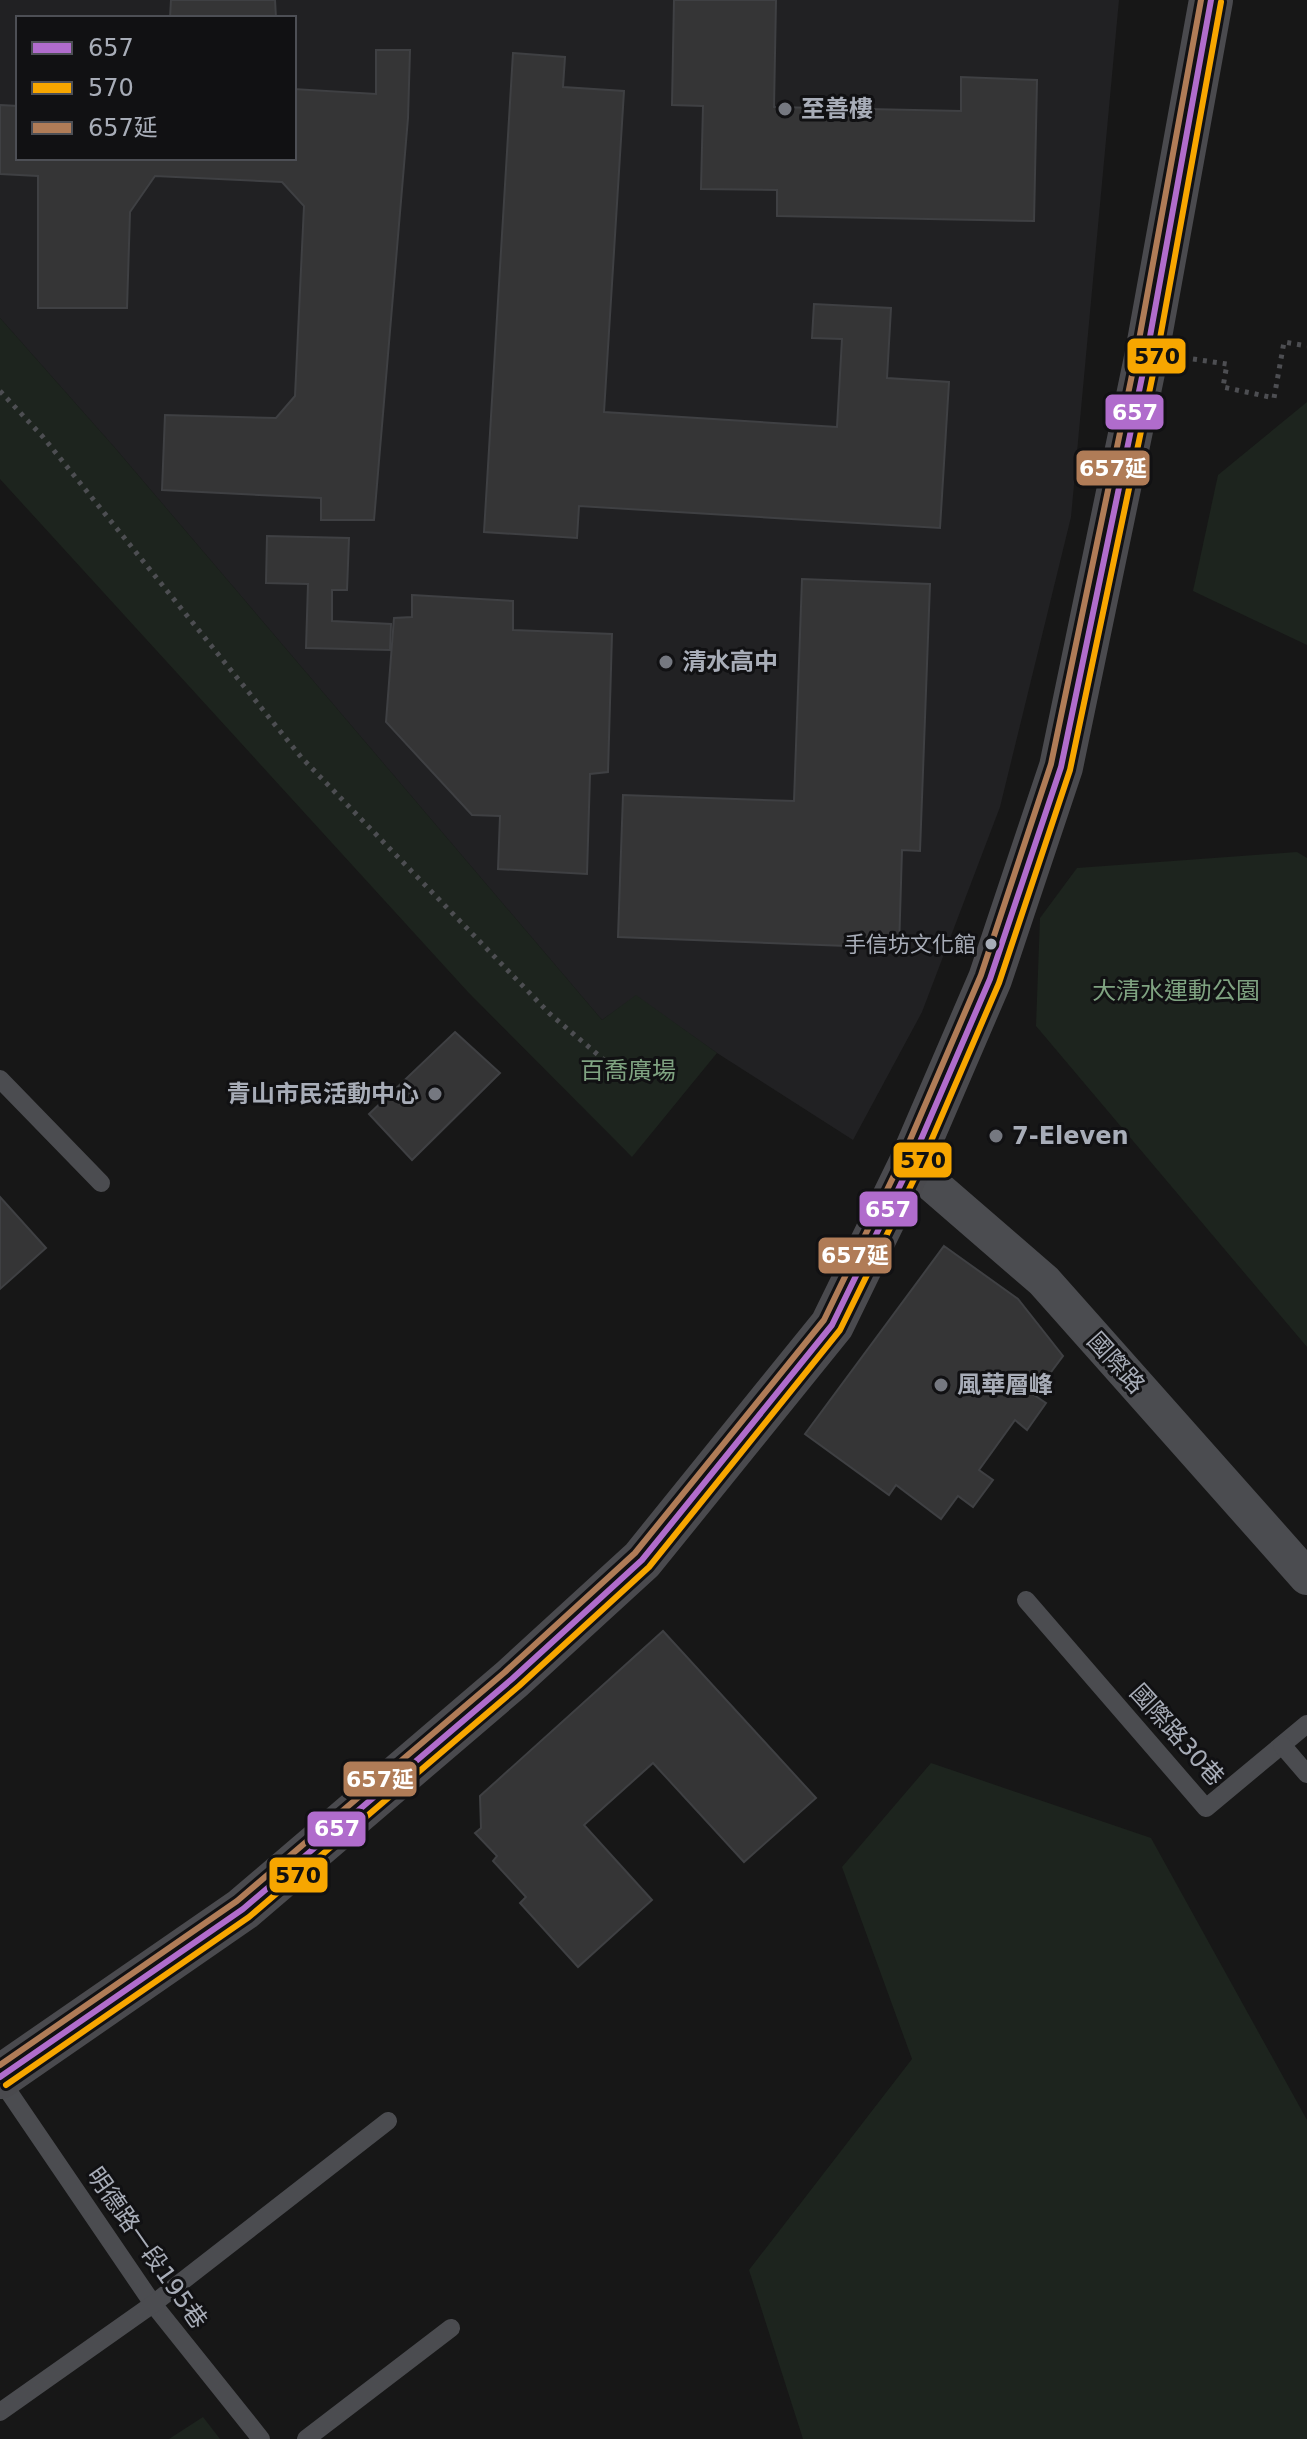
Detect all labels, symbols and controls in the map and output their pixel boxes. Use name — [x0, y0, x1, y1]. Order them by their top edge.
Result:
legend — [16, 16, 296, 160]
text: 657 — [88, 34, 134, 62]
text: 570 — [88, 74, 134, 102]
place label: 至善樓 — [801, 95, 873, 123]
marker: 至善樓 — [776, 100, 794, 118]
text: 657延 — [88, 114, 158, 142]
line badge: 570 — [1126, 337, 1187, 375]
text: 570 — [1134, 344, 1180, 369]
line badge: 657 — [1104, 393, 1165, 431]
text: 657 — [1112, 400, 1158, 425]
line badge: 657延 — [1075, 449, 1151, 487]
text: 657延 — [1079, 456, 1147, 481]
place label: 清水高中 — [682, 648, 778, 676]
marker: 清水高中 — [657, 653, 675, 671]
place label: 手信坊文化館 — [844, 932, 976, 957]
marker: 手信坊文化館 — [983, 936, 999, 952]
park label: 大清水運動公園 — [1092, 977, 1260, 1005]
park label: 百喬廣場 — [580, 1057, 676, 1085]
place label: 青山市民活動中心 — [227, 1080, 419, 1108]
marker: 青山市民活動中心 — [426, 1085, 444, 1103]
place label: 7-Eleven — [1012, 1122, 1129, 1150]
marker: 7-Eleven — [987, 1127, 1005, 1145]
line badge: 570 — [892, 1141, 953, 1179]
text: 570 — [900, 1148, 946, 1173]
line badge: 657 — [858, 1190, 919, 1228]
text: 657 — [865, 1197, 911, 1222]
line badge: 657延 — [817, 1236, 893, 1275]
text: 657延 — [821, 1243, 889, 1268]
street label: 國際路 — [1082, 1327, 1150, 1399]
place label: 風華層峰 — [957, 1371, 1053, 1399]
marker: 風華層峰 — [932, 1376, 950, 1394]
street label: 國際路30巷 — [1124, 1679, 1230, 1791]
line badge: 657延 — [342, 1760, 418, 1798]
text: 657延 — [346, 1767, 414, 1792]
line badge: 657 — [306, 1810, 367, 1848]
text: 657 — [314, 1816, 360, 1841]
line badge: 570 — [268, 1856, 329, 1894]
text: 570 — [275, 1863, 321, 1888]
street label: 明德路一段195巷 — [81, 2162, 213, 2334]

